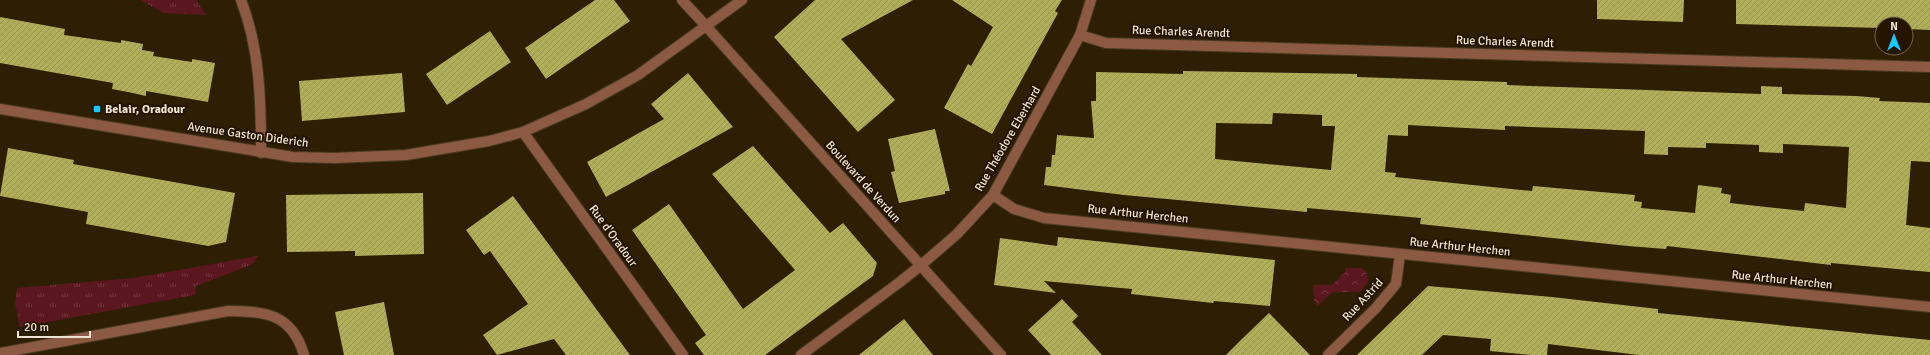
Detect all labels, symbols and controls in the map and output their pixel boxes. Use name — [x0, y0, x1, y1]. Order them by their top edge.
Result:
north arrow — [1874, 16, 1914, 56]
text: N — [1890, 20, 1898, 33]
street label: Rue Charles Arendt — [1132, 23, 1230, 41]
street label: Rue Charles Arendt — [1456, 33, 1554, 51]
street label: Rue Théodore Eberhard — [972, 84, 1044, 194]
place label: Belair, Oradour — [105, 102, 185, 117]
marker: Belair, Oradour — [92, 104, 102, 114]
street label: Avenue Gaston Diderich — [186, 119, 310, 151]
street label: Boulevard de Verdun — [822, 138, 904, 226]
street label: Rue Arthur Herchen — [1087, 201, 1189, 227]
street label: Rue d'Oradour — [586, 202, 641, 270]
street label: Rue Arthur Herchen — [1409, 234, 1511, 260]
street label: Rue Arthur Herchen — [1731, 267, 1833, 293]
street label: Rue Astrid — [1339, 275, 1387, 325]
scale bar — [18, 313, 90, 339]
text: 20 m — [24, 320, 49, 335]

